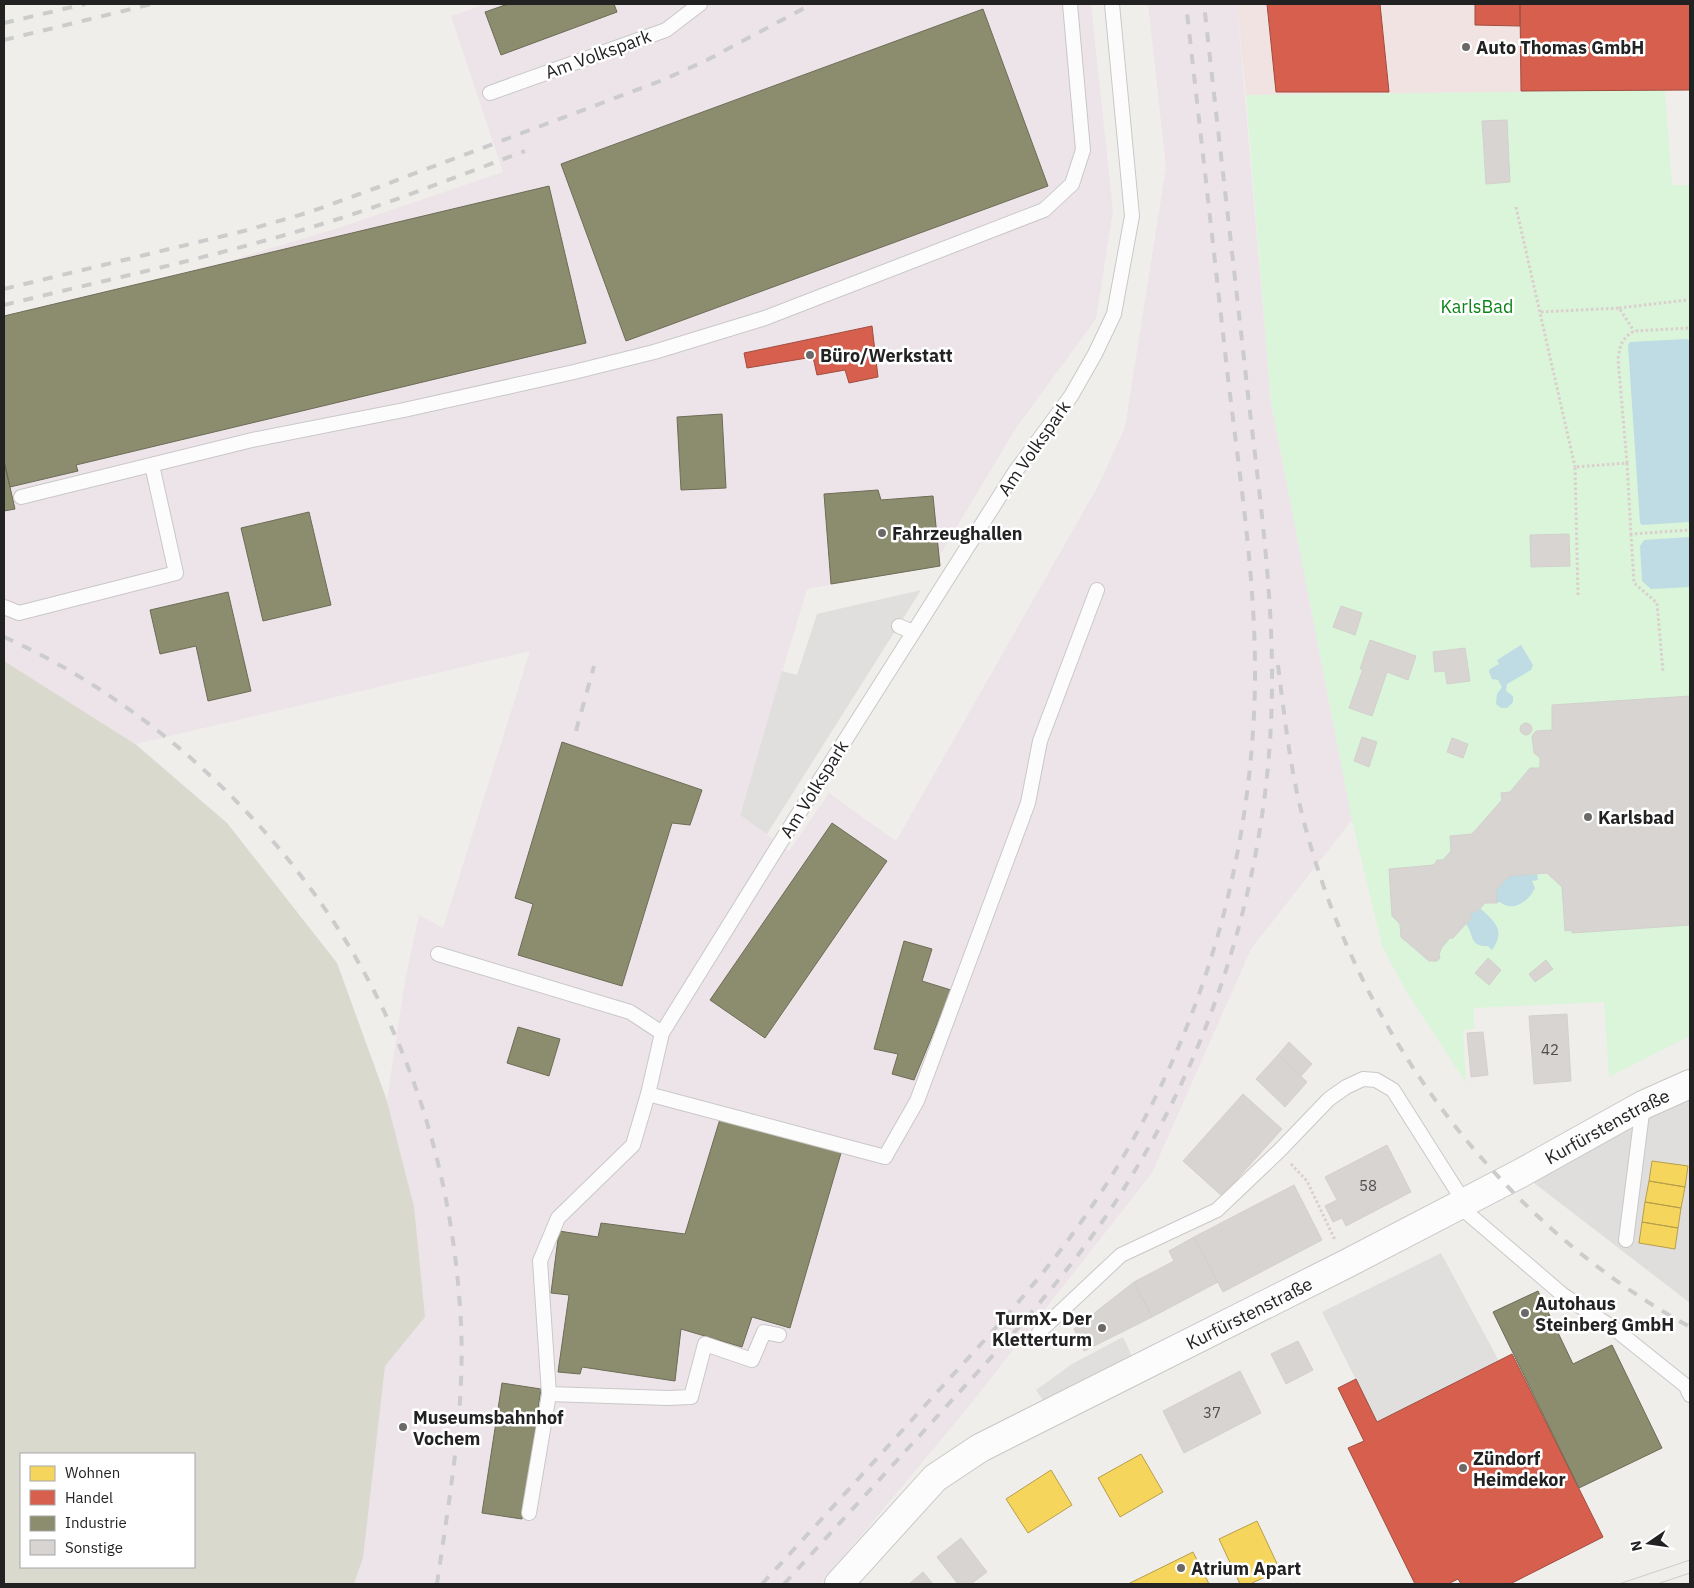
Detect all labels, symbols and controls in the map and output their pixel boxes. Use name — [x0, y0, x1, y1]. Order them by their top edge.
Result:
street label: Am Volkspark — [542, 24, 655, 84]
place label: Auto Thomas GmbH — [1476, 36, 1644, 59]
marker: Auto Thomas GmbH — [1460, 41, 1472, 53]
park label: KarlsBad — [1441, 295, 1513, 318]
place label: Büro/Werkstatt — [820, 344, 953, 367]
marker: Büro/Werkstatt — [804, 349, 816, 361]
street label: Am Volkspark — [993, 395, 1076, 500]
place label: Fahrzeughallen — [892, 522, 1023, 545]
marker: Fahrzeughallen — [876, 527, 888, 539]
street label: Am Volkspark — [775, 735, 853, 842]
place label: Karlsbad — [1598, 806, 1675, 829]
marker: Karlsbad — [1582, 811, 1594, 823]
house number: 42 — [1541, 1040, 1559, 1059]
street label: Kurfürstenstraße — [1541, 1083, 1673, 1169]
house number: 58 — [1359, 1176, 1377, 1195]
street label: Kurfürstenstraße — [1182, 1271, 1316, 1354]
place label: Autohaus Steinberg GmbH — [1535, 1292, 1674, 1336]
place label: TurmX- Der Kletterturm — [992, 1307, 1092, 1351]
marker: Autohaus Steinberg GmbH — [1519, 1307, 1531, 1319]
marker: TurmX- Der Kletterturm — [1096, 1322, 1108, 1334]
house number: 37 — [1203, 1403, 1221, 1422]
place label: Museumsbahnhof Vochem — [413, 1406, 564, 1450]
marker: Museumsbahnhof Vochem — [397, 1421, 409, 1433]
place label: Zündorf Heimdekor — [1473, 1447, 1566, 1491]
legend — [20, 1453, 195, 1568]
marker: Zündorf Heimdekor — [1457, 1462, 1469, 1474]
text: Wohnen — [65, 1463, 120, 1482]
text: Handel — [65, 1488, 113, 1507]
text: Industrie — [65, 1513, 127, 1532]
north arrow — [1624, 1518, 1674, 1568]
text: Sonstige — [65, 1538, 123, 1557]
text: N — [1626, 1539, 1646, 1553]
place label: Atrium Apart — [1191, 1557, 1301, 1580]
marker: Atrium Apart — [1175, 1562, 1187, 1574]

